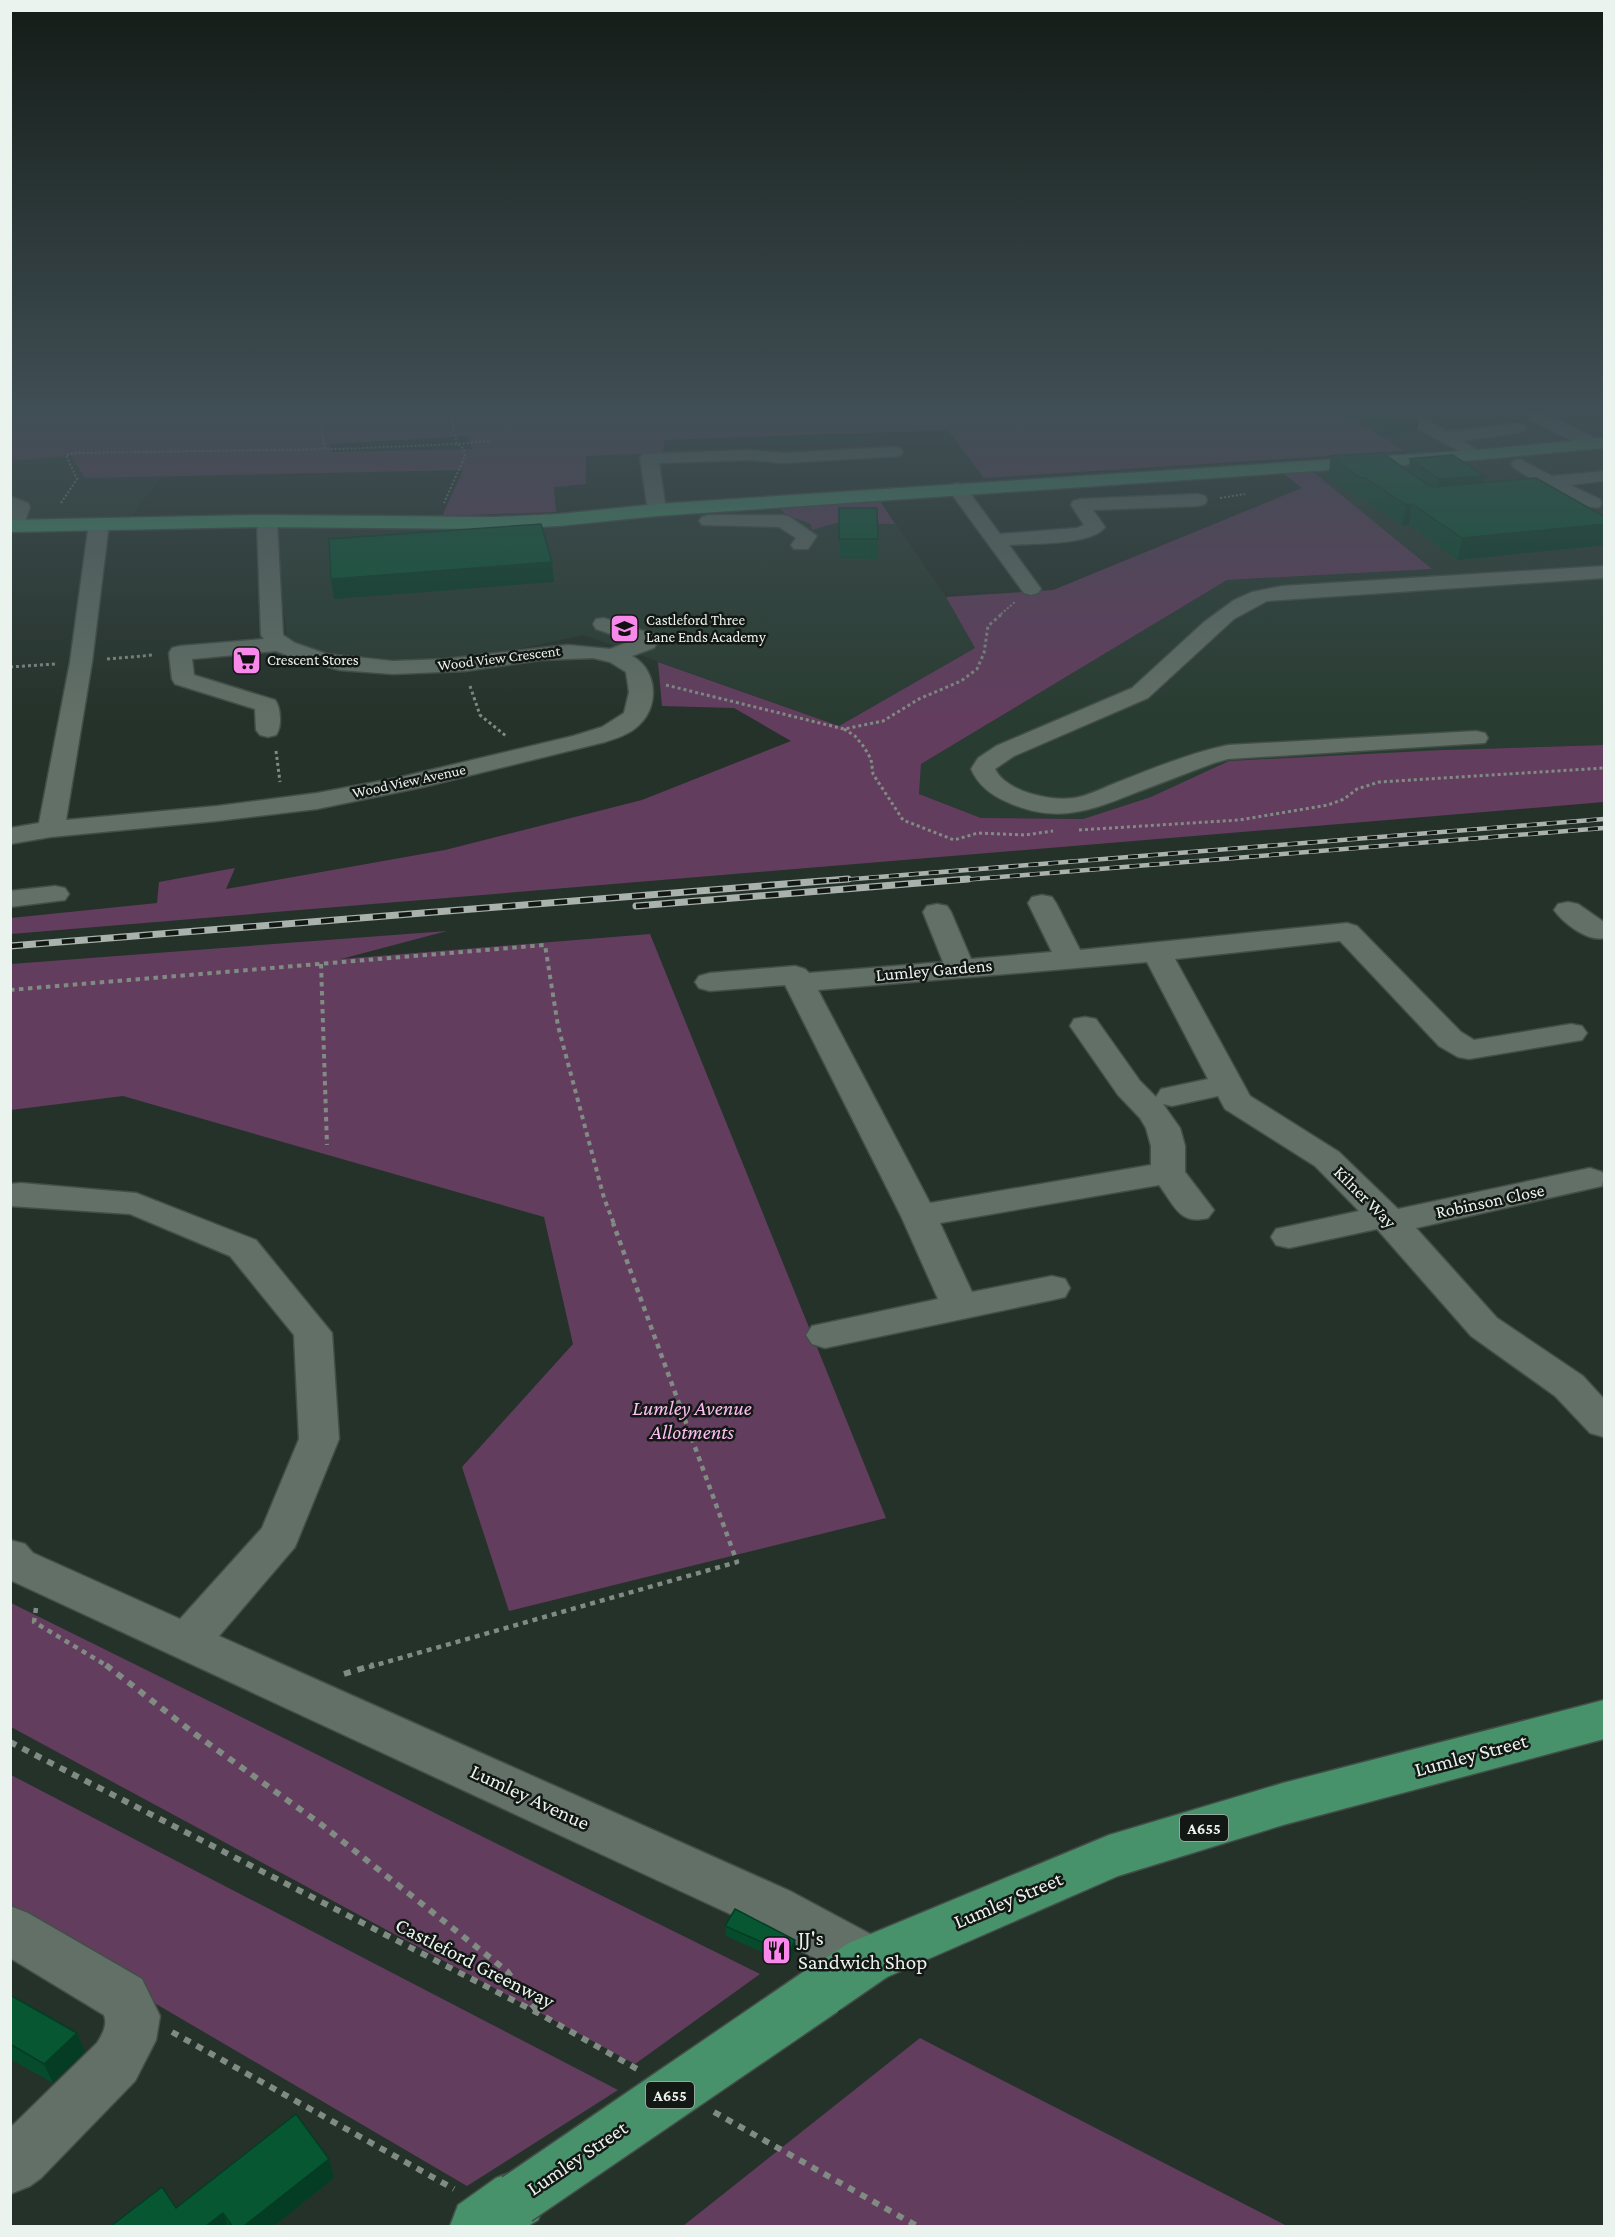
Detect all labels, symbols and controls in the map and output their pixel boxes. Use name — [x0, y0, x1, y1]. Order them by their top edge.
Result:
place label: Castleford Three Lane Ends Academy — [646, 612, 766, 646]
school or university icon: Castleford Three Lane Ends Academy — [609, 613, 641, 645]
street label: Wood View Crescent — [437, 642, 562, 673]
supermarket icon: Crescent Stores — [230, 644, 262, 676]
place label: Crescent Stores — [267, 652, 359, 668]
street label: Wood View Avenue — [351, 761, 468, 801]
street label: Lumley Gardens — [875, 955, 993, 985]
street label: Kilner Way — [1330, 1162, 1401, 1233]
street label: Robinson Close — [1434, 1180, 1546, 1222]
park label: Lumley Avenue Allotments — [632, 1396, 752, 1444]
street label: Lumley Street — [1412, 1728, 1531, 1782]
street label: Lumley Avenue — [467, 1759, 593, 1835]
road number: A655 — [1180, 1815, 1228, 1841]
street label: Lumley Street — [950, 1866, 1067, 1934]
street label: Castleford Greenway — [392, 1913, 559, 2014]
place label: JJ's Sandwich Shop — [796, 1926, 927, 1974]
restaurant icon: JJ's Sandwich Shop — [761, 1934, 793, 1966]
road number: A655 — [646, 2082, 694, 2108]
street label: Lumley Street — [522, 2115, 633, 2200]

